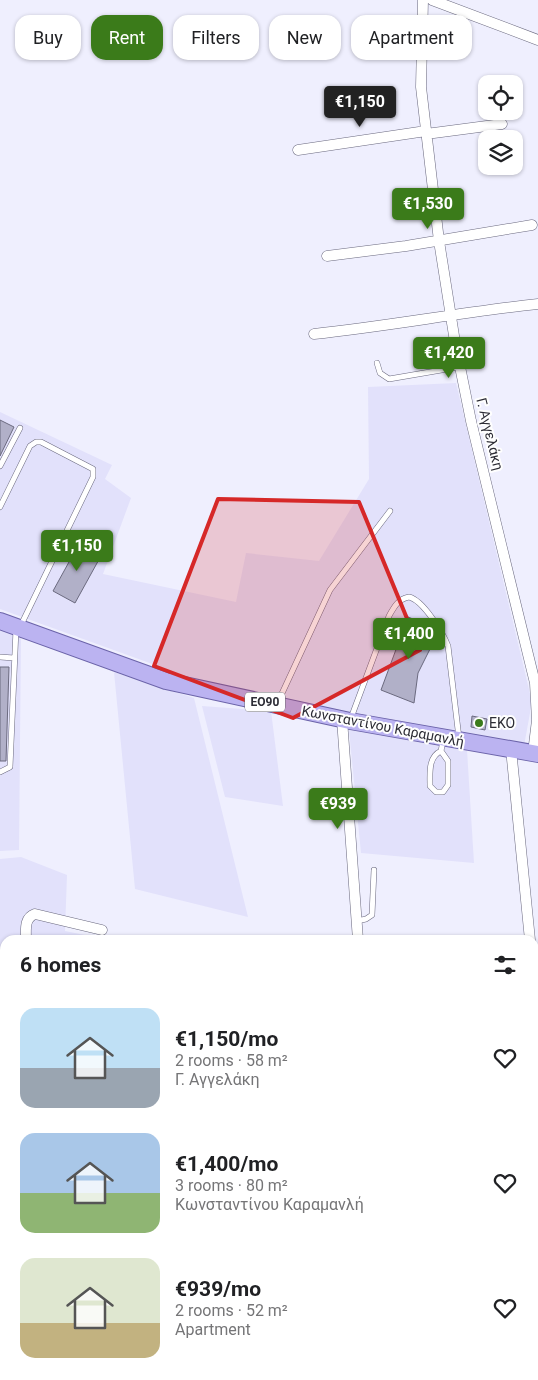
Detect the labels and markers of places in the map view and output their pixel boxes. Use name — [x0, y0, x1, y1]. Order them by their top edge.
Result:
pin: €1,150 — [319, 86, 401, 128]
pin: €1,530 — [387, 188, 469, 230]
pin: €1,420 — [408, 336, 490, 379]
pin: €1,150 — [36, 530, 118, 572]
pin: €1,400 — [368, 618, 450, 660]
place label: EKO — [489, 715, 515, 731]
marker: EKO — [473, 717, 485, 729]
pin: €939 — [308, 788, 368, 830]

